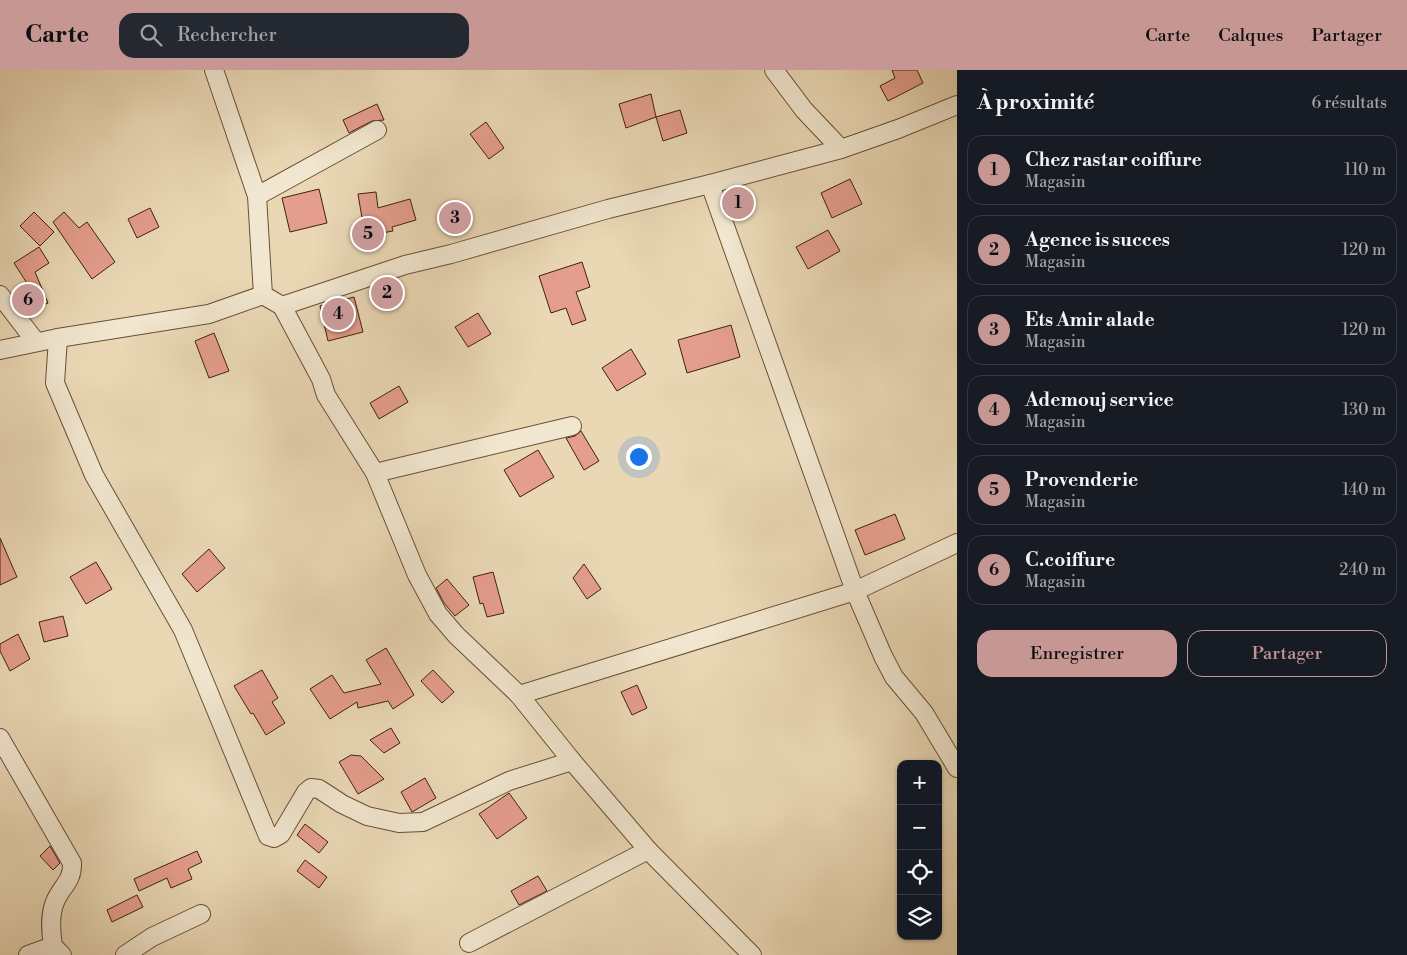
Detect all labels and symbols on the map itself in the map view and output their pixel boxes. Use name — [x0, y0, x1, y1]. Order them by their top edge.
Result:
pin: 1 — [722, 184, 754, 222]
pin: 3 — [439, 199, 471, 237]
pin: 5 — [352, 215, 384, 253]
pin: 2 — [371, 274, 403, 312]
pin: 6 — [12, 281, 44, 319]
pin: 4 — [322, 295, 354, 333]
your location — [626, 444, 652, 470]

